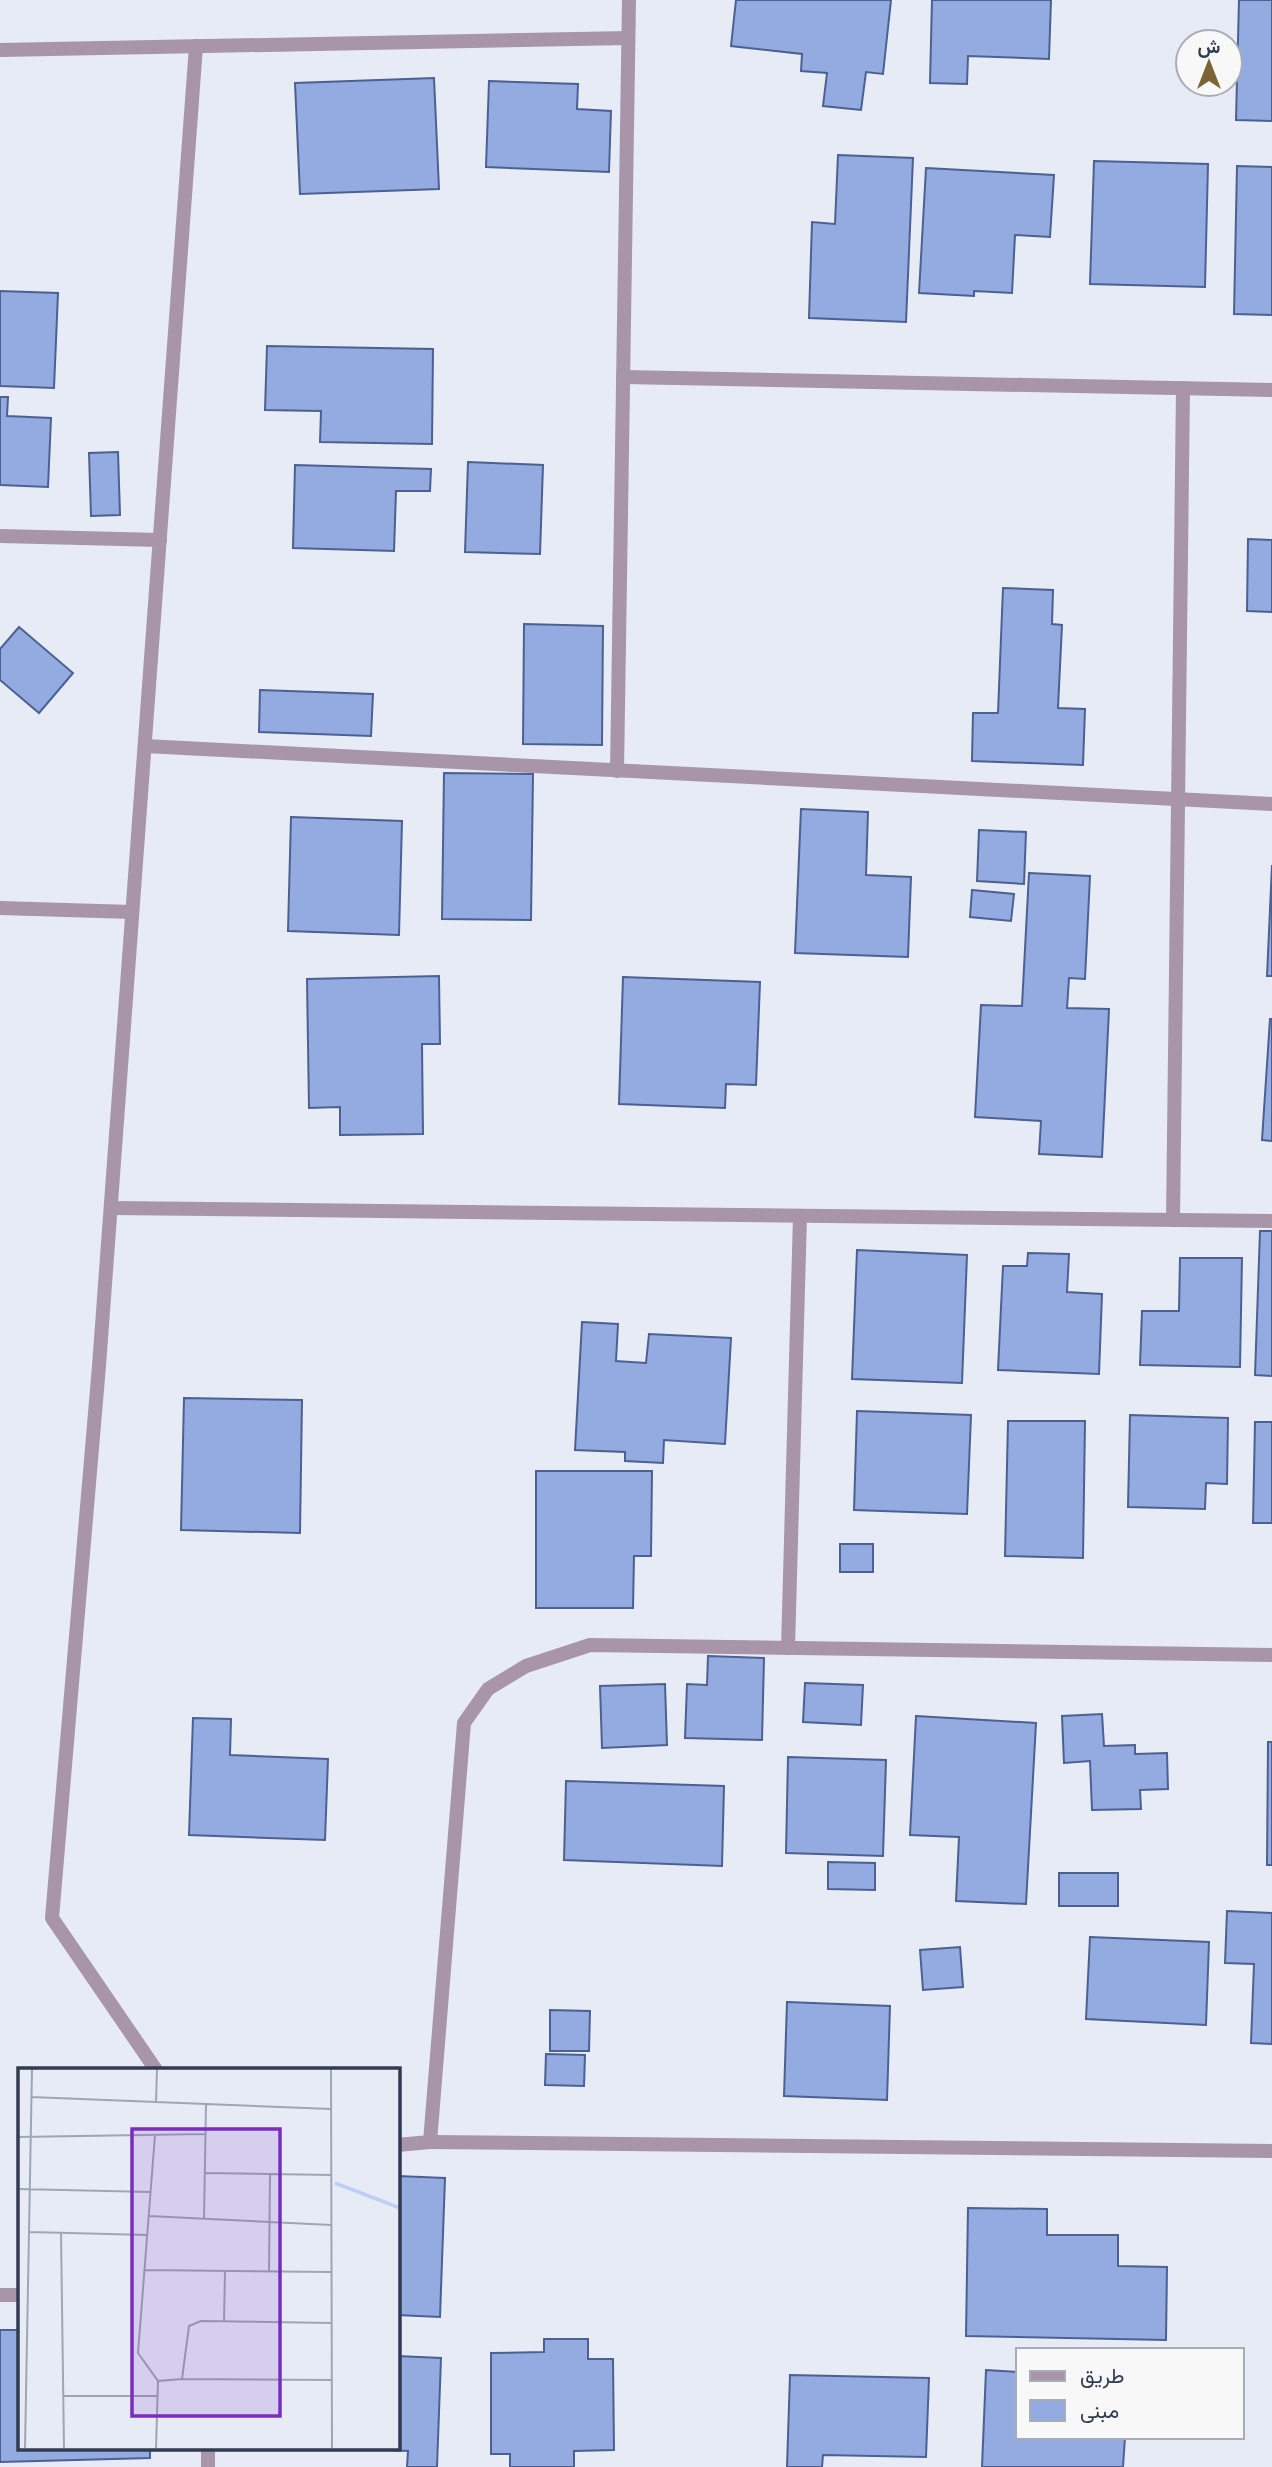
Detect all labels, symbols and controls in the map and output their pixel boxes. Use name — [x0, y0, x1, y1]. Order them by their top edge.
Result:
north arrow — [1174, 28, 1244, 98]
text: ش — [1198, 35, 1221, 58]
inset map — [18, 2068, 399, 2450]
legend — [1016, 2348, 1244, 2439]
text: طريق — [1080, 2363, 1125, 2389]
text: مبنى — [1080, 2398, 1119, 2424]

